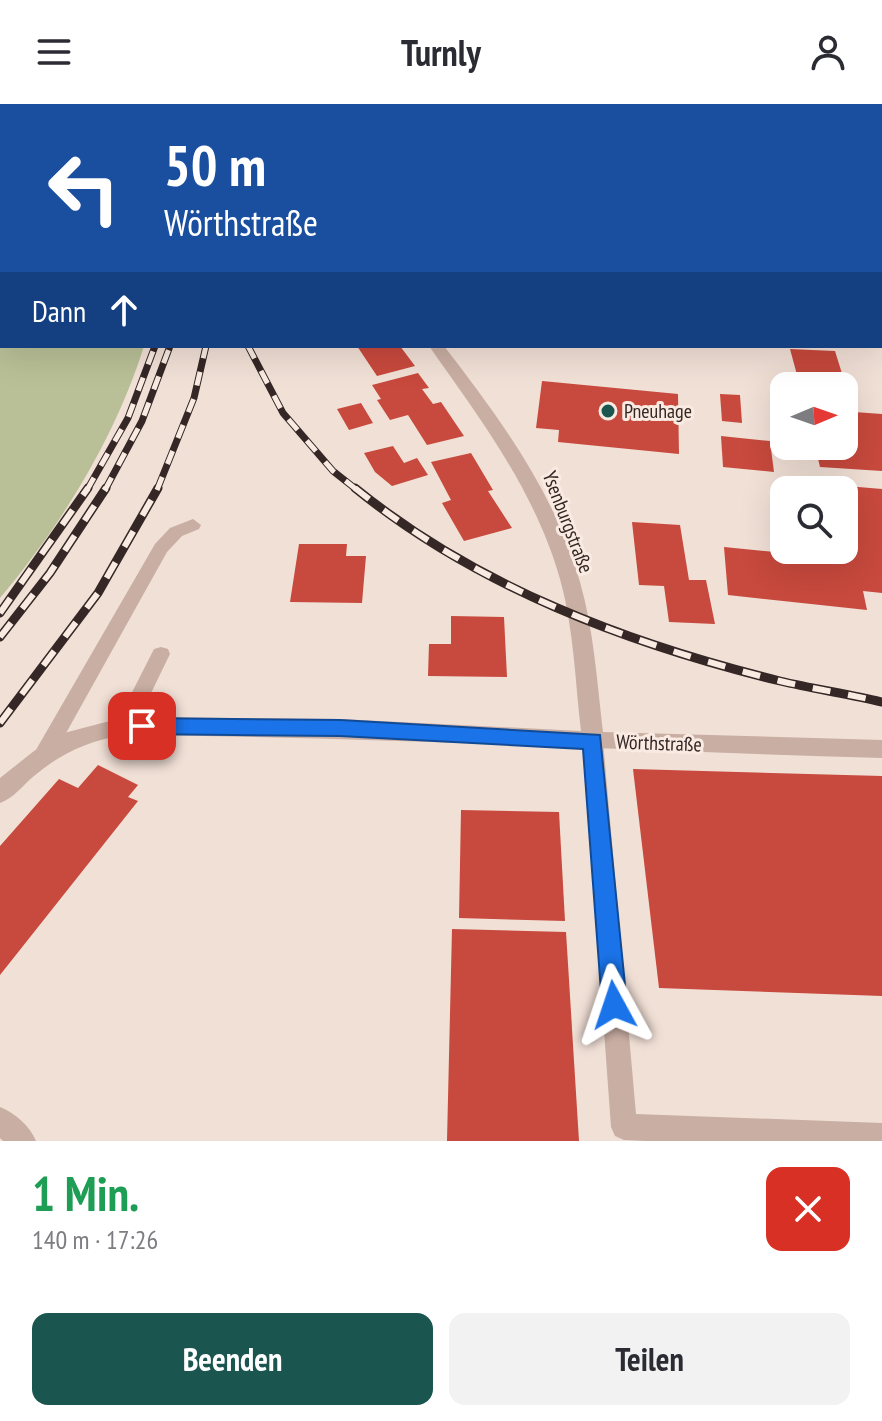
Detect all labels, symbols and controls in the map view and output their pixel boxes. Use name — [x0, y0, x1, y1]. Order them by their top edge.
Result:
text: Turnly — [401, 29, 481, 76]
icon: menu — [32, 30, 76, 74]
icon: person — [806, 30, 850, 74]
text: 50 m — [164, 129, 266, 201]
icon: left — [32, 136, 136, 240]
text: Wörthstraße — [164, 199, 318, 246]
icon: ahead — [102, 288, 146, 332]
text: Dann — [32, 291, 86, 330]
north arrow — [770, 372, 858, 460]
map controls — [770, 372, 858, 564]
place label: Pneuhage — [624, 398, 692, 424]
marker: Pneuhage — [599, 402, 617, 420]
street label: Ysenburgstraße — [537, 467, 599, 577]
button: search — [770, 476, 858, 564]
pin — [108, 692, 176, 760]
icon: arrive — [120, 704, 164, 748]
street label: Wörthstraße — [616, 729, 702, 757]
position arrow — [572, 963, 656, 1047]
text: 1 Min. — [32, 1162, 139, 1224]
button: close — [766, 1167, 850, 1251]
text: 140 m · 17:26 — [32, 1223, 158, 1256]
button: Beenden — [32, 1313, 433, 1405]
button: Teilen — [449, 1313, 850, 1405]

